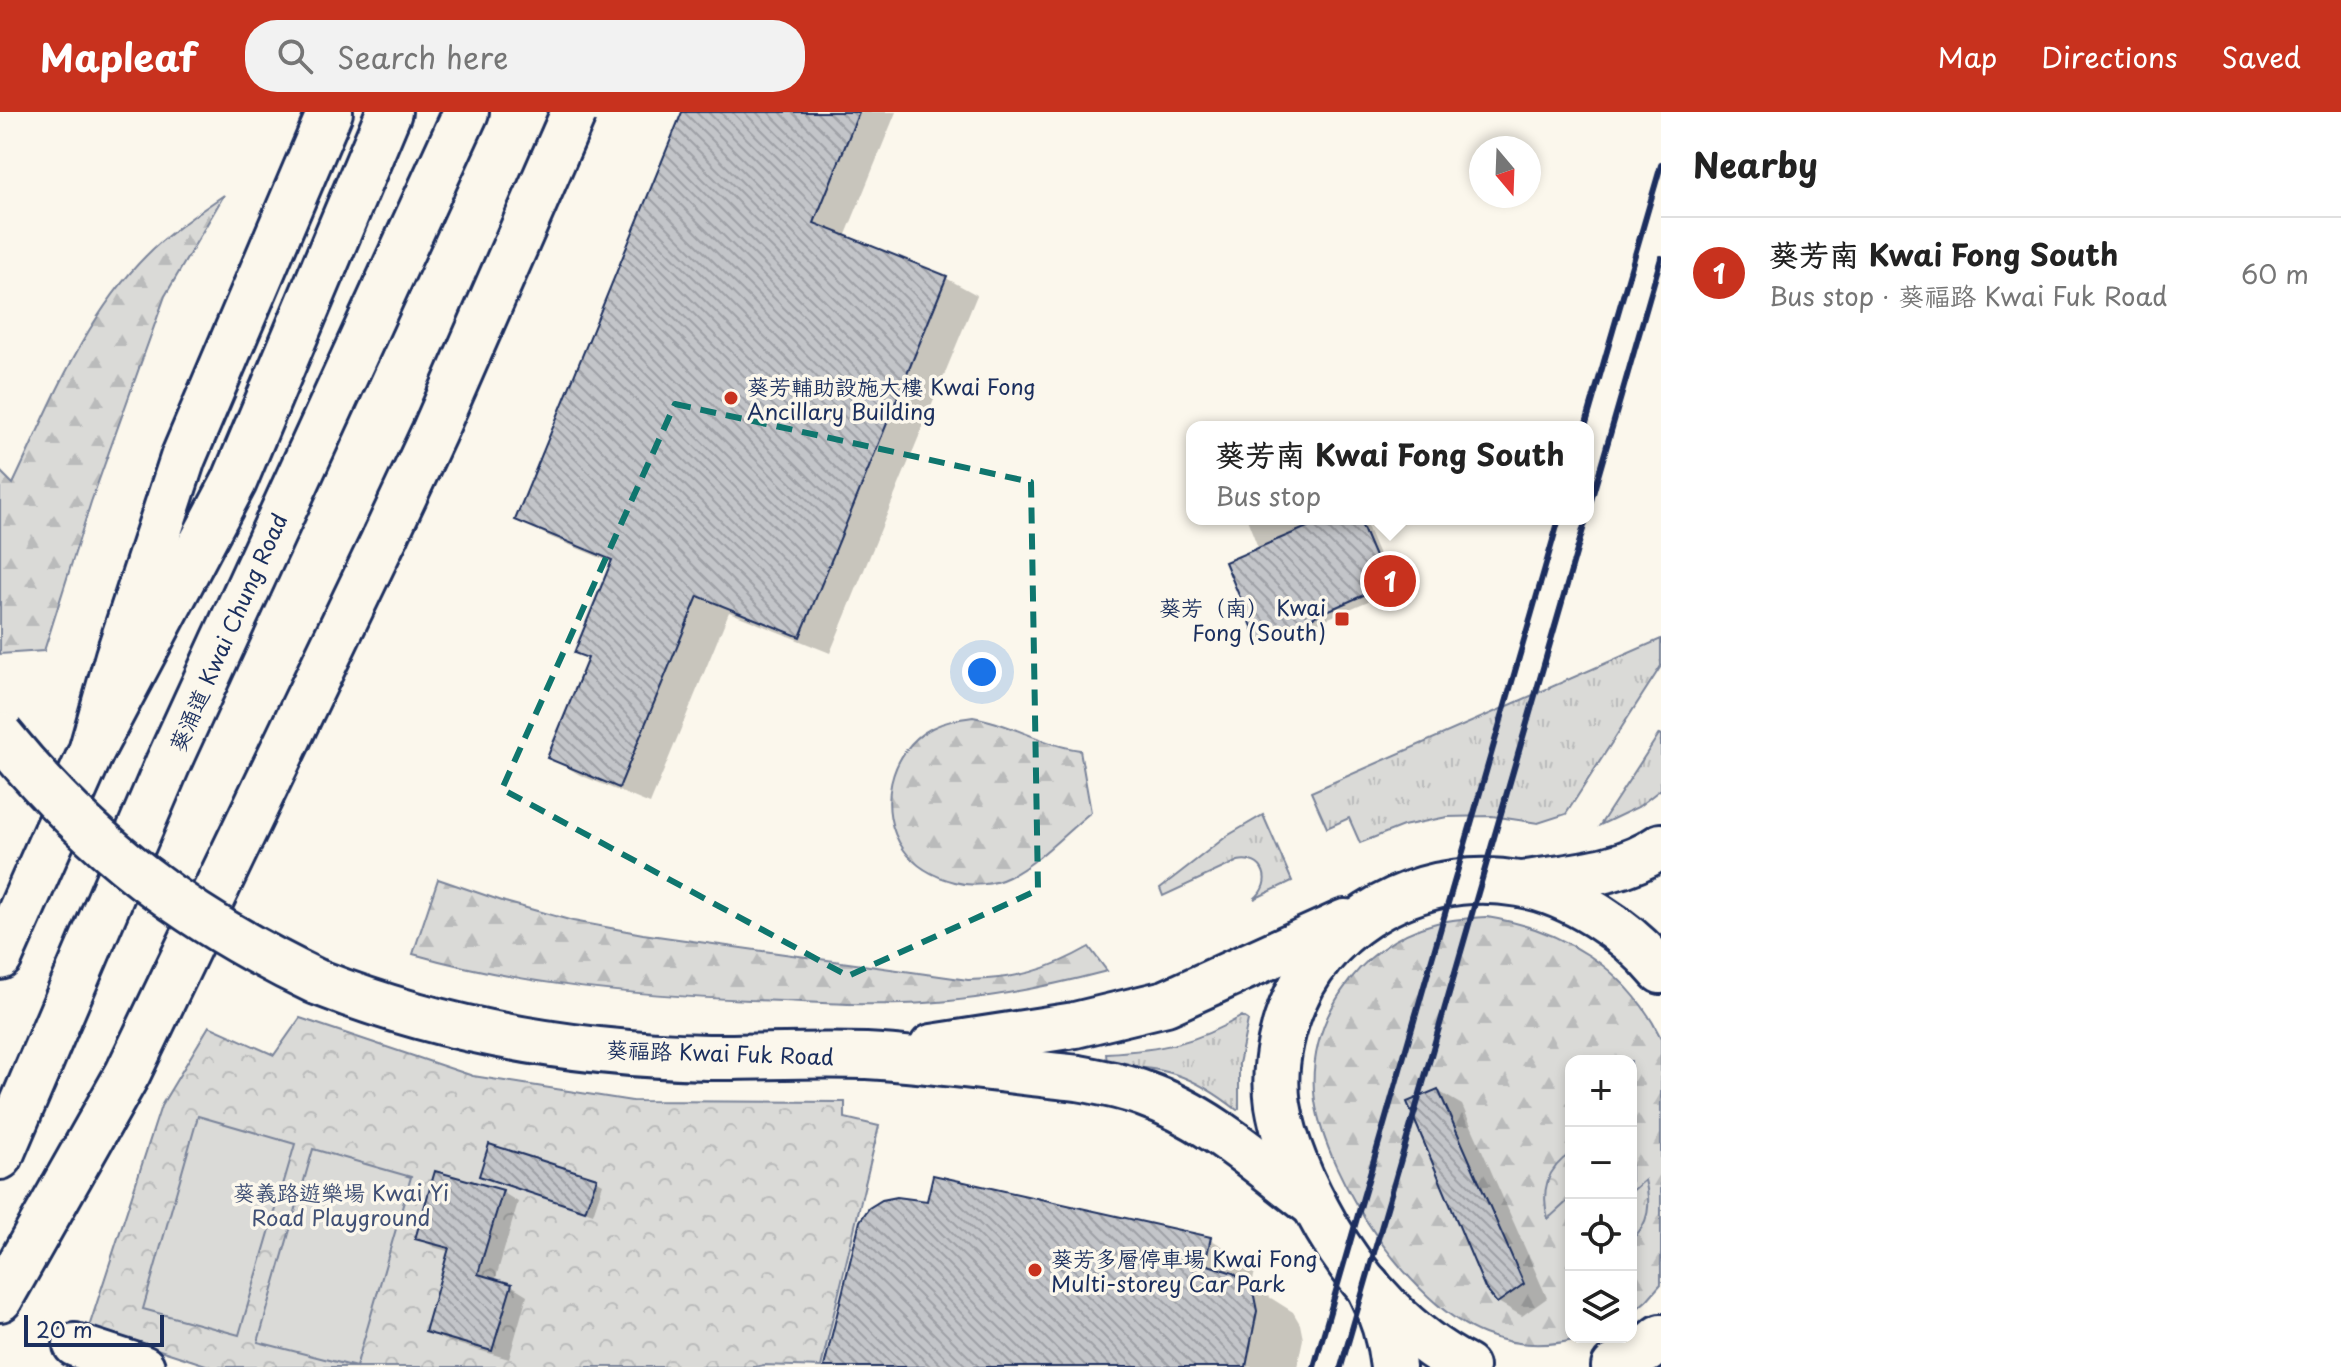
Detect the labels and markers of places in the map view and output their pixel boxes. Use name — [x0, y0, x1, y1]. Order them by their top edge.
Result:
place label: 葵芳輔助設施大樓 Kwai Fong Ancillary Building — [747, 369, 1036, 427]
marker: 葵芳輔助設施大樓 Kwai Fong Ancillary Building — [722, 389, 740, 407]
pin: 1 — [1364, 551, 1416, 611]
place label: 葵芳（南） Kwai Fong (South) — [1159, 590, 1326, 648]
marker: 葵芳（南） Kwai Fong (South) — [1333, 610, 1351, 628]
place label: 葵芳多層停車場 Kwai Fong Multi-storey Car Park — [1051, 1241, 1318, 1299]
marker: 葵芳多層停車場 Kwai Fong Multi-storey Car Park — [1026, 1261, 1044, 1279]

